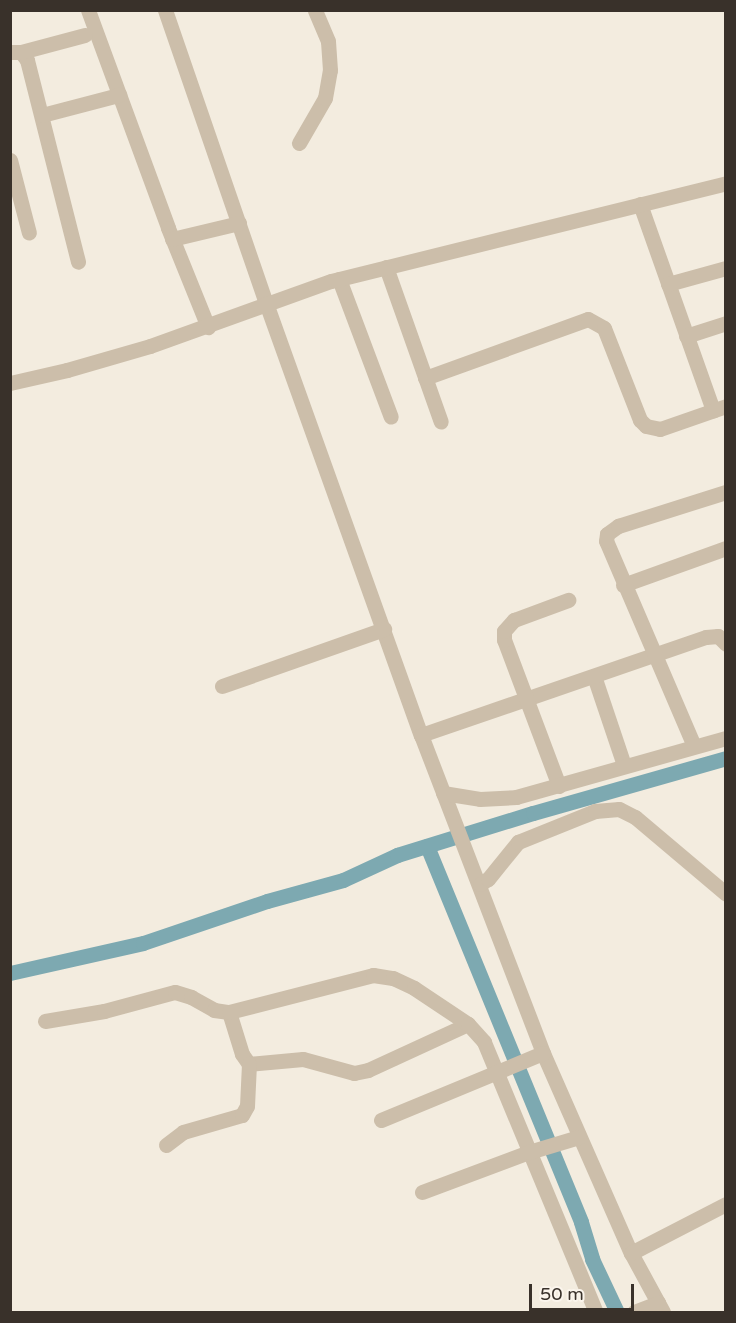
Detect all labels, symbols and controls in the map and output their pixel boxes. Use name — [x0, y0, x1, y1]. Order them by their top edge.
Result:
scale bar — [532, 1272, 637, 1310]
text: 50 m — [540, 1283, 584, 1305]

